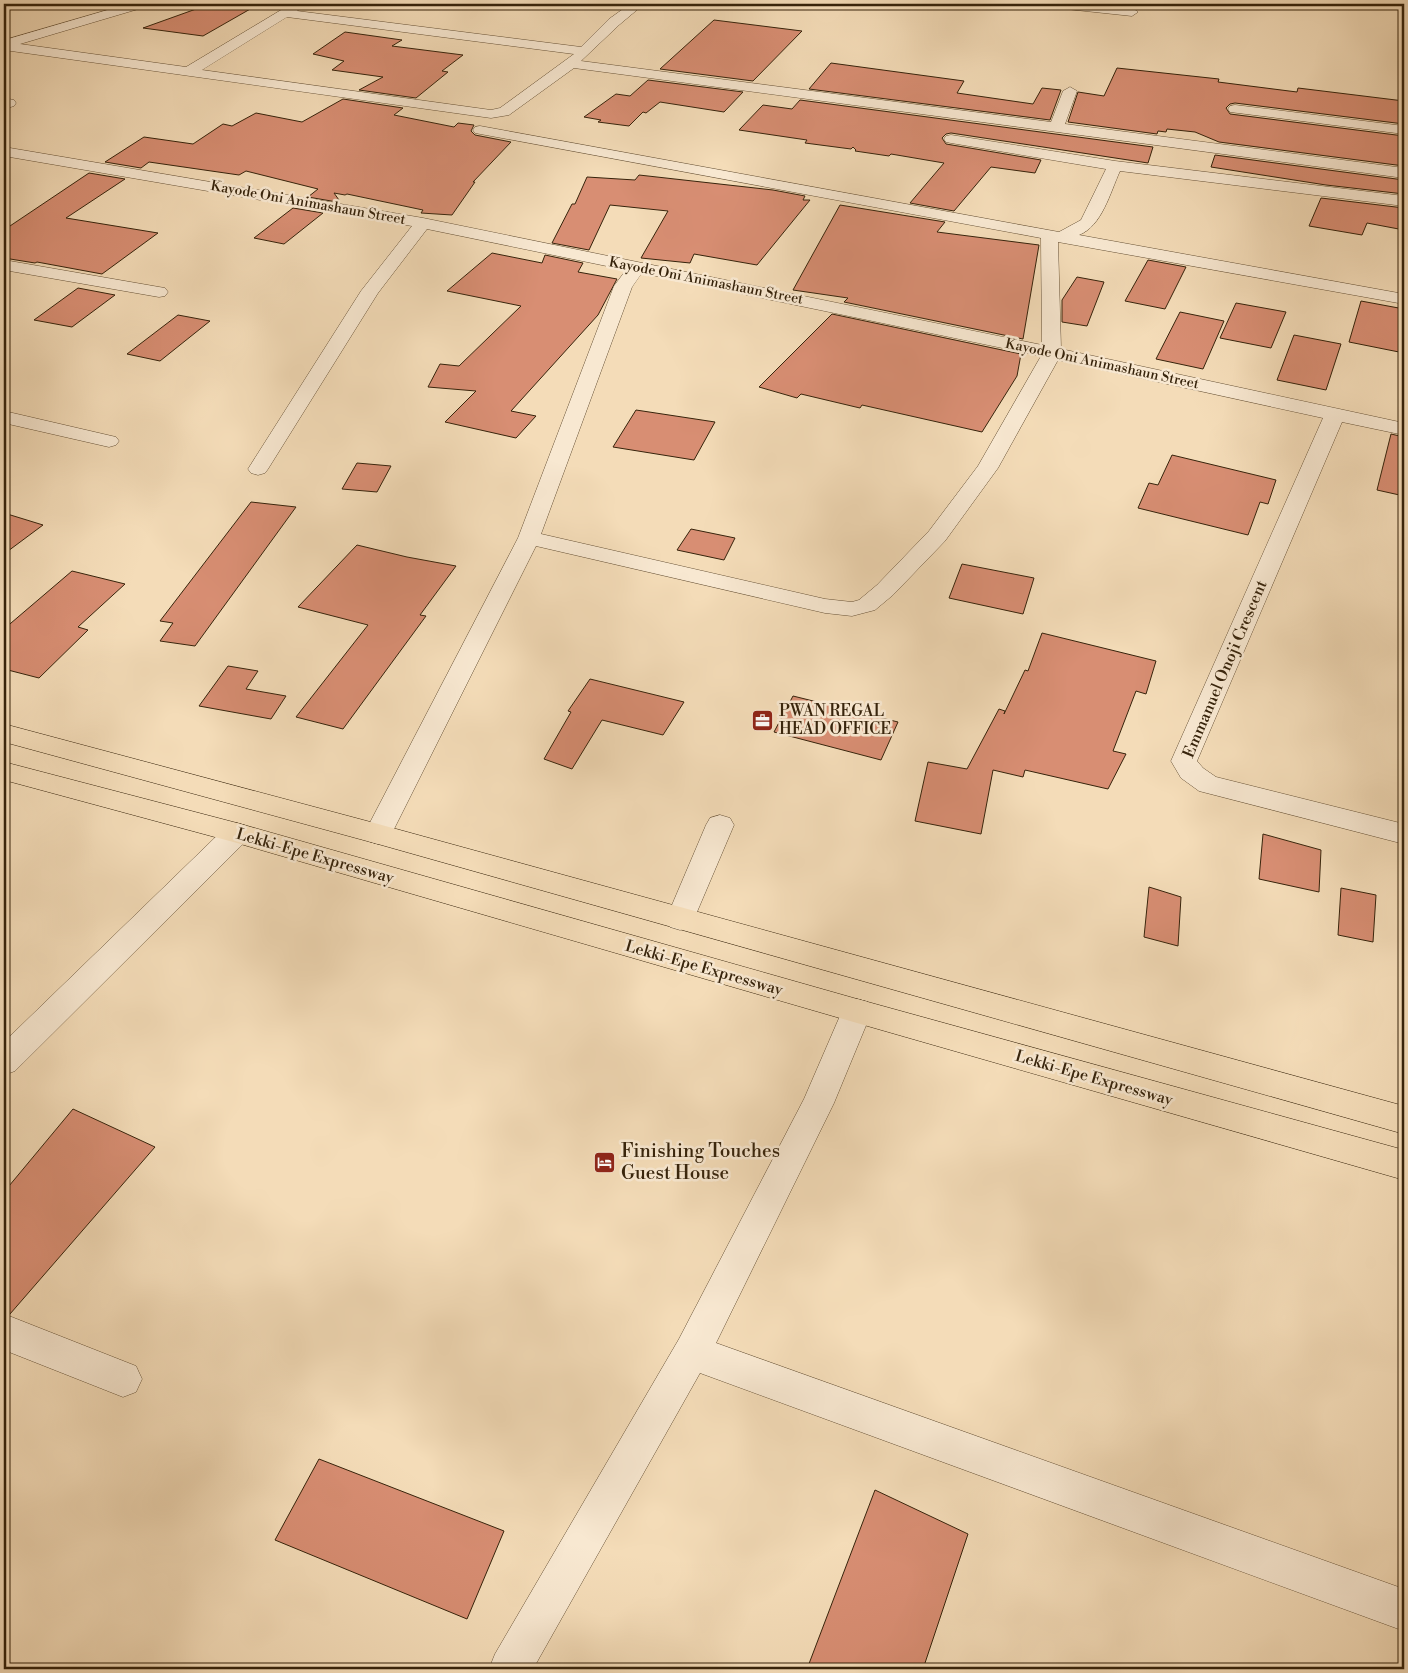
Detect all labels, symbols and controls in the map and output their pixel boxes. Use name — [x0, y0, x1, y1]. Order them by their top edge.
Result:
street label: Kayode Oni Animashaun Street — [209, 177, 407, 229]
street label: Kayode Oni Animashaun Street — [607, 253, 805, 309]
street label: Kayode Oni Animashaun Street — [1004, 335, 1201, 393]
street label: Emmanuel Onoji Crescent — [1178, 577, 1272, 761]
place label: PWAN REGAL HEAD OFFICE — [779, 701, 891, 739]
office icon: PWAN REGAL HEAD OFFICE — [751, 708, 775, 732]
street label: Lekki-Epe Expressway — [234, 824, 396, 888]
street label: Lekki-Epe Expressway — [623, 936, 785, 1000]
street label: Lekki-Epe Expressway — [1013, 1046, 1175, 1110]
place label: Finishing Touches Guest House — [621, 1139, 780, 1185]
hotel icon: Finishing Touches Guest House — [593, 1150, 617, 1174]

